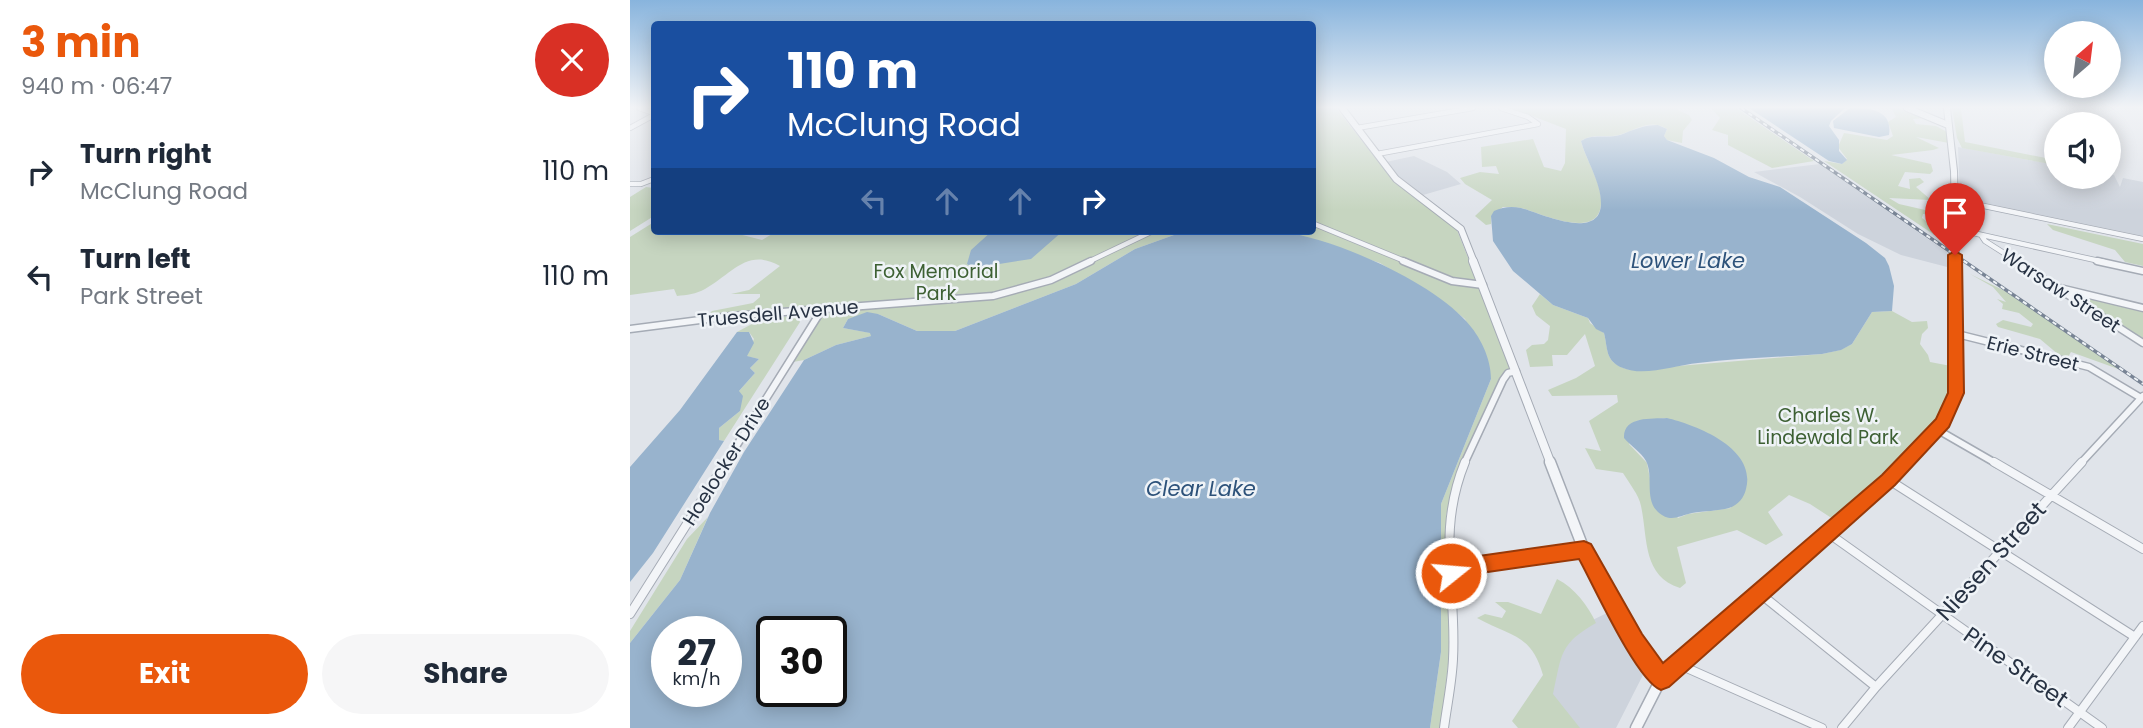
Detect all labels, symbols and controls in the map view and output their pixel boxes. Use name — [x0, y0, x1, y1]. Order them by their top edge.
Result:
text: 3 min — [21, 13, 141, 72]
north arrow — [2044, 21, 2121, 98]
map controls — [2044, 21, 2121, 189]
button: close — [535, 23, 609, 97]
text: 110 m — [787, 37, 918, 105]
icon: right — [672, 49, 763, 140]
text: 940 m · 06:47 — [21, 70, 172, 102]
text: McClung Road — [787, 102, 1021, 147]
button: sound — [2044, 112, 2121, 189]
text: Turn right — [80, 136, 212, 172]
icon: right — [21, 153, 59, 191]
text: 110 m — [542, 153, 609, 189]
text: McClung Road — [80, 175, 248, 207]
icon: left — [855, 182, 893, 220]
icon: ahead — [928, 182, 966, 220]
icon: ahead — [1001, 182, 1039, 220]
icon: right — [1074, 182, 1112, 220]
pin — [1925, 183, 1985, 255]
icon: arrive — [1936, 194, 1974, 232]
text: Turn left — [80, 241, 191, 277]
street label: Warsaw Street — [1996, 242, 2126, 339]
water label: Lower Lake — [1631, 246, 1745, 275]
icon: left — [21, 258, 59, 296]
text: 110 m — [542, 258, 609, 294]
park label: Fox Memorial Park — [873, 258, 999, 307]
text: Park Street — [80, 280, 203, 312]
street label: Truesdell Avenue — [696, 293, 860, 334]
street label: Erie Street — [1984, 329, 2082, 378]
street label: Hoelocker Drive — [676, 392, 777, 531]
park label: Charles W. Lindewald Park — [1757, 402, 1899, 451]
water label: Clear Lake — [1146, 474, 1256, 503]
street label: Niesen Street — [1929, 494, 2053, 628]
position arrow — [1414, 536, 1488, 610]
speed limit sign: 30 — [756, 616, 847, 707]
street label: Pine Street — [1957, 619, 2075, 715]
text: 27 — [677, 628, 716, 677]
button: Exit — [21, 634, 308, 714]
button: Share — [322, 634, 609, 714]
text: km/h — [673, 666, 720, 691]

